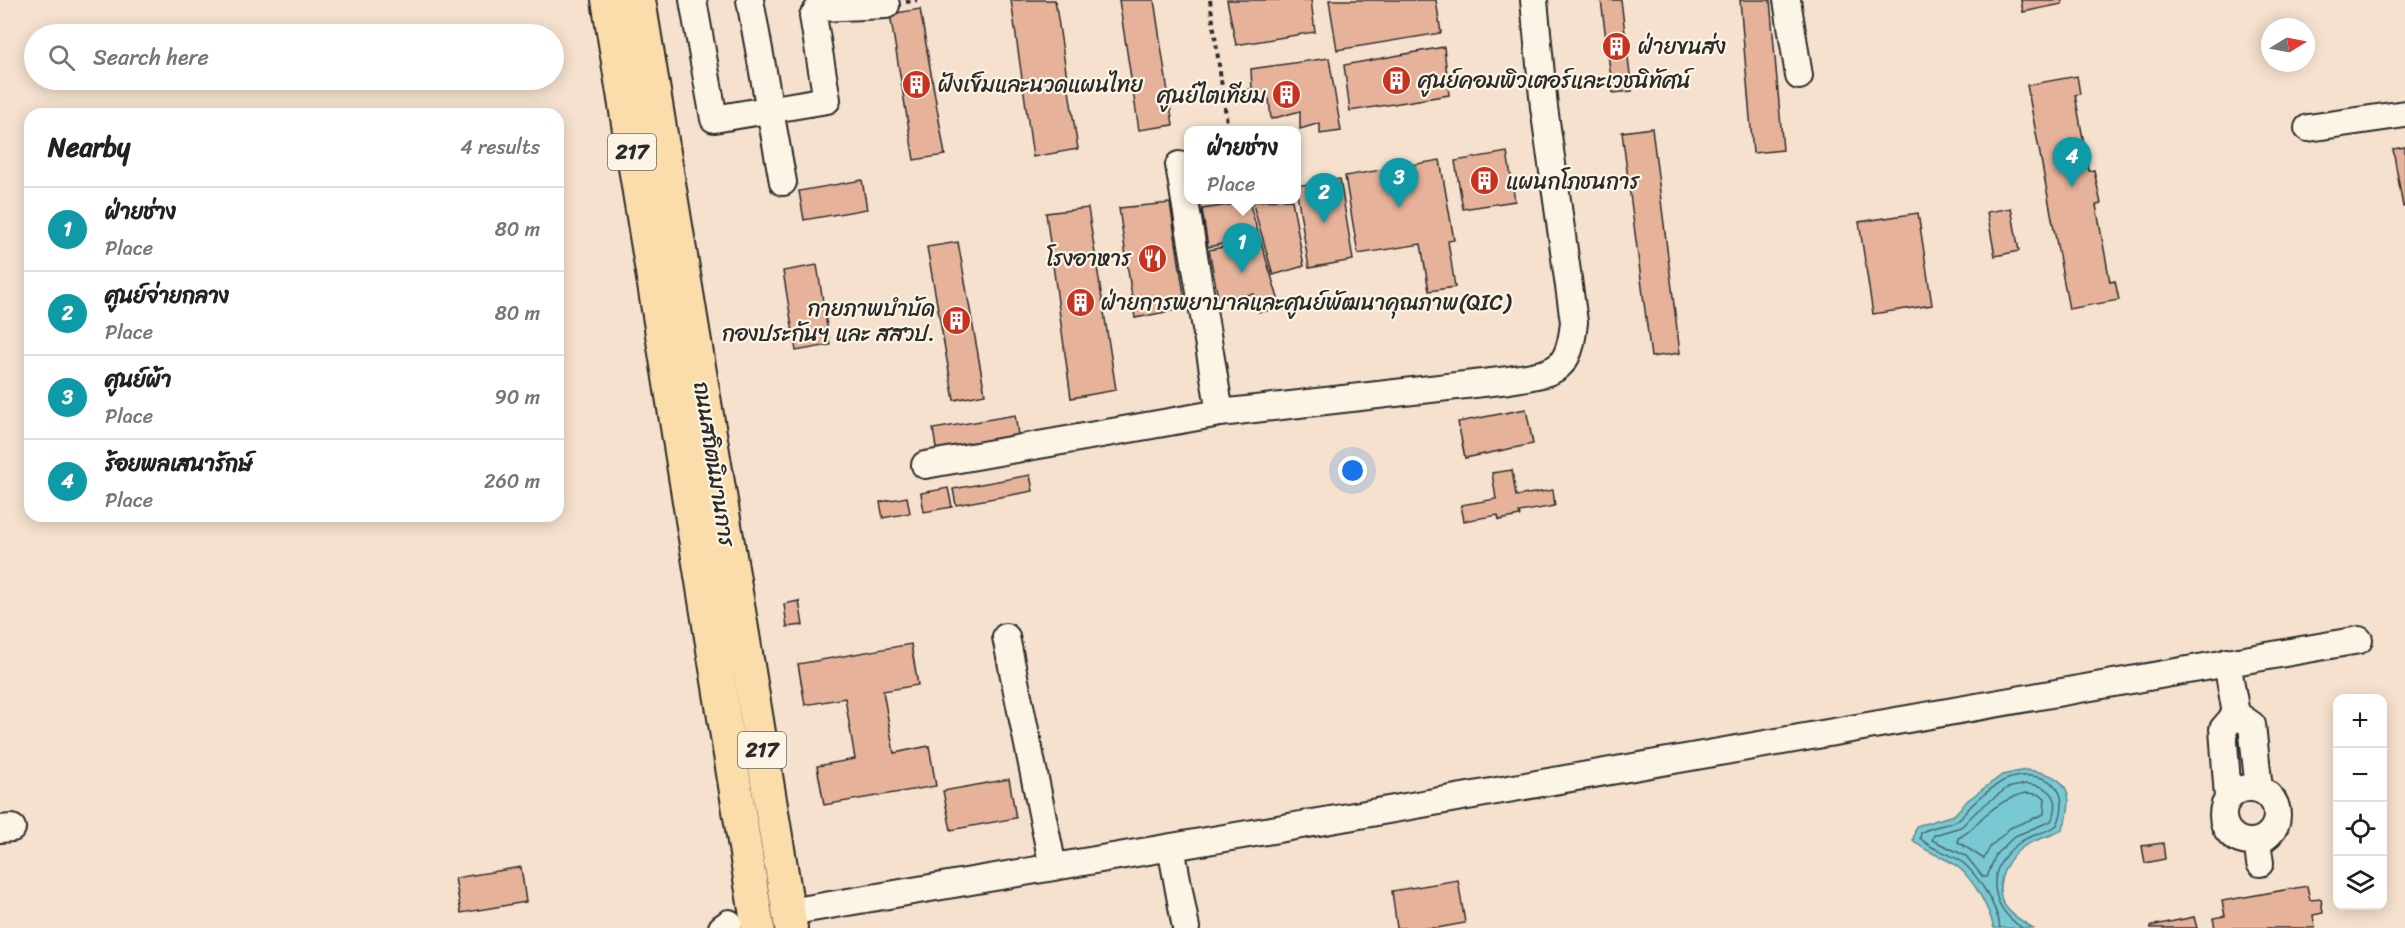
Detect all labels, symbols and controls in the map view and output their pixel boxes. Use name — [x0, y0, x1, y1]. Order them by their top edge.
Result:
north arrow — [2261, 18, 2315, 72]
search box — [24, 24, 564, 90]
place label: ฝ่ายขนส่ง — [1638, 27, 1726, 66]
building icon: ฝ่ายขนส่ง — [1601, 30, 1633, 62]
text: Search here — [93, 38, 209, 77]
icon: search — [45, 41, 78, 74]
place label: ศูนย์คอมพิวเตอร์และเวชนิทัศน์ — [1417, 61, 1695, 100]
building icon: ศูนย์คอมพิวเตอร์และเวชนิทัศน์ — [1381, 64, 1413, 96]
place label: ฝังเข็มและนวดแผนไทย — [938, 65, 1143, 104]
building icon: ฝังเข็มและนวดแผนไทย — [901, 68, 933, 100]
place label: ศูนย์ไตเทียม — [1156, 76, 1267, 115]
building icon: ศูนย์ไตเทียม — [1271, 79, 1303, 111]
text: Nearby — [48, 124, 130, 170]
popup — [1184, 126, 1301, 204]
text: ฝ่ายช่าง — [1207, 128, 1278, 167]
text: 4 results — [460, 130, 540, 165]
road number: 217 — [608, 134, 656, 170]
pin: 4 — [2052, 138, 2092, 187]
pin: 3 — [1380, 158, 1418, 208]
place label: แผนกโภชนการ — [1506, 162, 1641, 201]
building icon: แผนกโภชนการ — [1469, 165, 1501, 197]
text: Place — [1207, 167, 1255, 202]
pin: 2 — [1304, 174, 1344, 223]
text: ฝ่ายช่าง — [105, 192, 176, 231]
text: 1 — [63, 212, 72, 247]
text: 80 m — [495, 212, 540, 247]
pin: 1 — [1222, 224, 1262, 273]
text: Place — [105, 231, 153, 266]
place label: โรงอาหาร — [1046, 239, 1132, 278]
restaurant icon: โรงอาหาร — [1136, 242, 1168, 274]
text: ศูนย์จ่ายกลาง — [105, 276, 229, 315]
place label: ฝ่ายการพยาบาลและศูนย์พัฒนาคุณภาพ(QIC) — [1101, 283, 1512, 322]
building icon: ฝ่ายการพยาบาลและศูนย์พัฒนาคุณภาพ(QIC) — [1064, 286, 1096, 318]
place label: กายภาพบำบัด กองประกันฯ และ สสวป. — [722, 289, 935, 353]
text: 2 — [62, 296, 73, 331]
text: 80 m — [495, 296, 540, 331]
building icon: กายภาพบำบัด กองประกันฯ และ สสวป. — [940, 305, 972, 337]
text: Place — [105, 315, 153, 350]
text: ศูนย์ผ้า — [105, 360, 172, 399]
street label: ถนนสถิตนิมานการ — [682, 379, 747, 551]
text: 3 — [62, 380, 73, 415]
text: 90 m — [495, 380, 540, 415]
text: Place — [105, 399, 153, 434]
text: ร้อยพลเสนารักษ์ — [105, 444, 252, 483]
your location — [1338, 456, 1367, 485]
text: 4 — [61, 464, 74, 499]
text: 260 m — [484, 464, 540, 499]
text: Place — [105, 483, 153, 518]
map controls — [2333, 694, 2387, 910]
button: + — [2333, 694, 2387, 748]
road number: 217 — [738, 732, 786, 768]
button: − — [2333, 748, 2387, 802]
button: locate — [2333, 802, 2387, 856]
button: layers — [2333, 856, 2387, 910]

